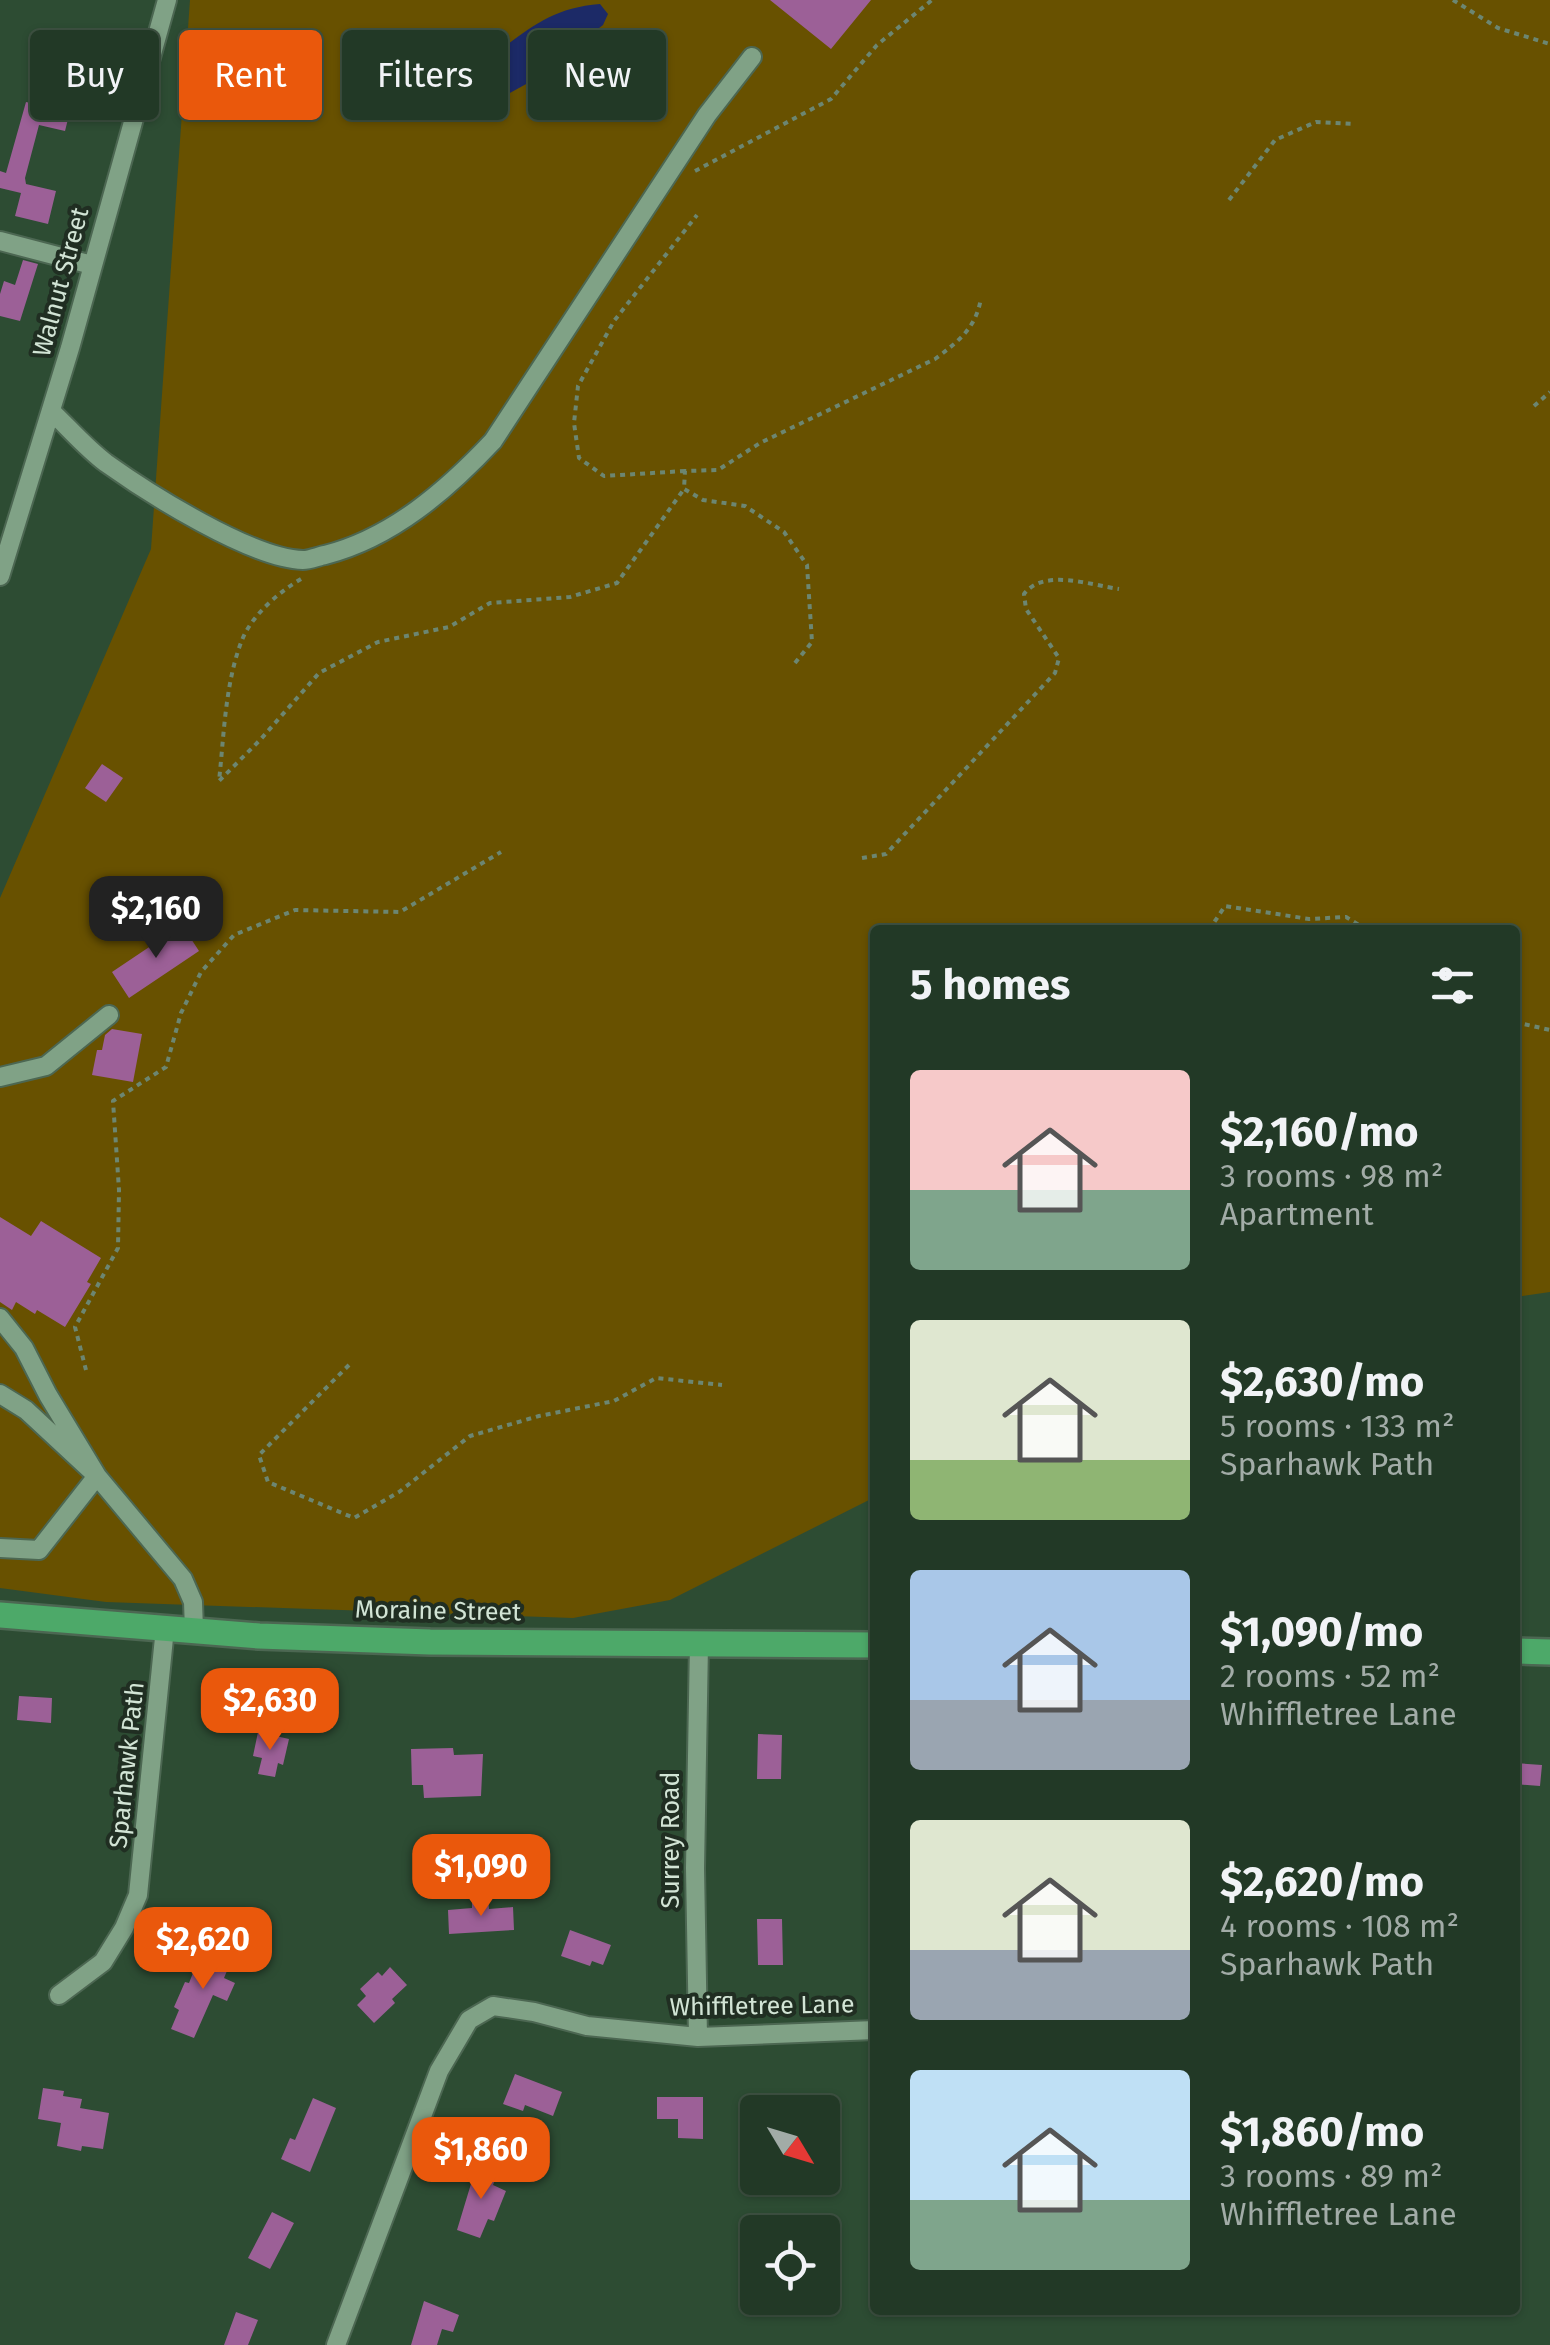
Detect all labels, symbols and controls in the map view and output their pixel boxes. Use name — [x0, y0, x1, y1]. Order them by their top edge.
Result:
chip: Buy — [30, 30, 159, 120]
chip: Rent — [179, 30, 322, 120]
chip: Filters — [342, 30, 508, 120]
chip: New — [528, 30, 666, 120]
street label: Walnut Street — [27, 203, 96, 360]
pin: $2,160 — [75, 876, 237, 961]
text: $2,160 — [111, 889, 201, 927]
icon: filters — [1425, 958, 1480, 1013]
text: 5 homes — [910, 960, 1070, 1010]
text: $2,160/mo — [1220, 1107, 1419, 1157]
icon: home — [990, 1110, 1110, 1230]
text: 3 rooms · 98 m² — [1220, 1157, 1443, 1195]
text: Apartment — [1220, 1195, 1374, 1233]
text: $2,630/mo — [1220, 1357, 1424, 1407]
icon: home — [990, 1360, 1110, 1480]
text: 5 rooms · 133 m² — [1220, 1407, 1455, 1445]
text: Sparhawk Path — [1220, 1445, 1434, 1483]
street label: Moraine Street — [355, 1595, 522, 1627]
text: $1,090/mo — [1220, 1607, 1423, 1657]
icon: home — [990, 1610, 1110, 1730]
text: 2 rooms · 52 m² — [1220, 1657, 1440, 1695]
pin: $2,630 — [189, 1668, 351, 1753]
street label: Sparhawk Path — [103, 1680, 151, 1850]
text: $2,630 — [223, 1681, 317, 1719]
text: Whiffletree Lane — [1220, 1695, 1457, 1733]
street label: Surrey Road — [656, 1772, 686, 1908]
pin: $1,090 — [400, 1834, 562, 1919]
text: $1,090 — [434, 1847, 528, 1885]
text: $2,620/mo — [1220, 1857, 1424, 1907]
icon: home — [990, 1860, 1110, 1980]
pin: $2,620 — [122, 1907, 284, 1992]
text: 4 rooms · 108 m² — [1220, 1907, 1459, 1945]
text: $2,620 — [156, 1920, 250, 1958]
text: Sparhawk Path — [1220, 1945, 1434, 1983]
street label: Whiffletree Lane — [669, 1989, 855, 2023]
north arrow — [740, 2095, 840, 2195]
map controls — [740, 2095, 840, 2315]
text: $1,860/mo — [1220, 2107, 1424, 2157]
icon: home — [990, 2110, 1110, 2230]
pin: $1,860 — [400, 2117, 562, 2202]
text: $1,860 — [434, 2130, 528, 2168]
text: 3 rooms · 89 m² — [1220, 2157, 1443, 2195]
text: Whiffletree Lane — [1220, 2195, 1457, 2233]
button: locate — [740, 2215, 840, 2315]

